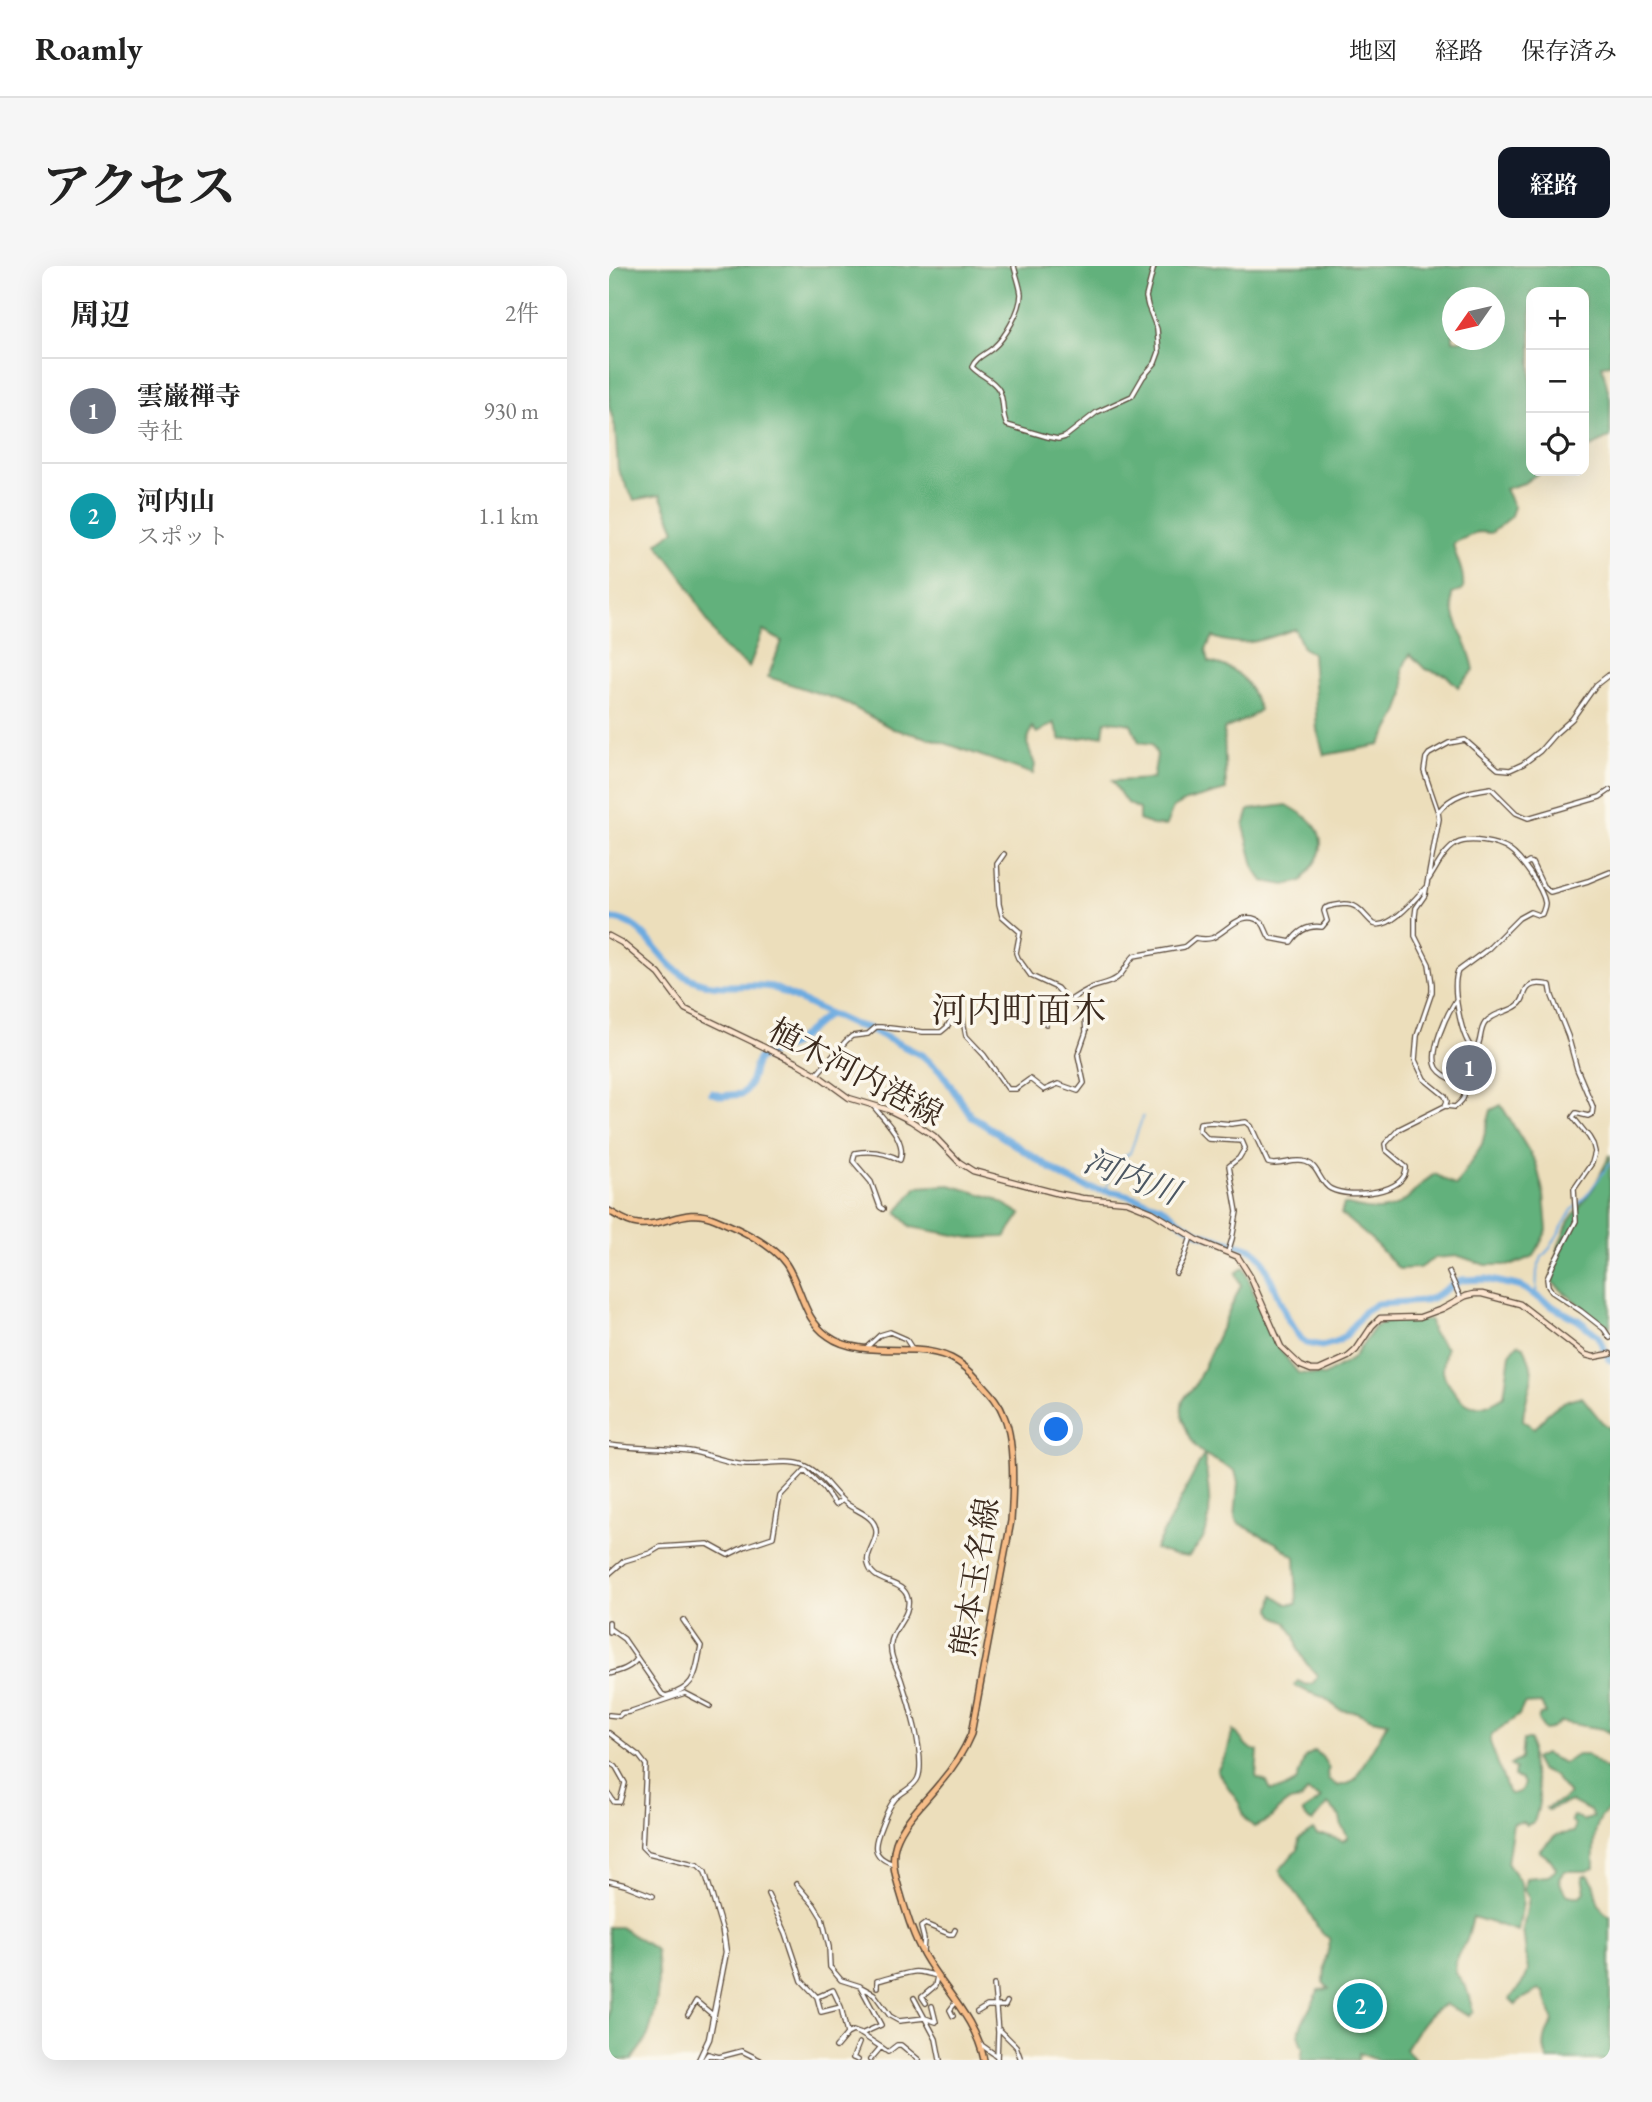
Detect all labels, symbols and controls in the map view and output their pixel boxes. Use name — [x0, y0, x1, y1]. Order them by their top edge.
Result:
text: Roamly — [35, 27, 143, 70]
text: 地図 — [1349, 35, 1397, 66]
text: 経路 — [1435, 35, 1483, 66]
text: 保存済み — [1521, 35, 1617, 66]
button: 経路 — [1498, 147, 1610, 218]
text: アクセス — [42, 154, 237, 218]
north arrow — [1442, 287, 1505, 350]
map controls — [1526, 287, 1589, 476]
button: + — [1526, 287, 1589, 350]
text: 周辺 — [70, 295, 130, 334]
text: 2件 — [505, 298, 539, 328]
button: − — [1526, 350, 1589, 413]
text: 雲巌禅寺 — [137, 379, 241, 413]
text: 1 — [87, 396, 99, 426]
text: 930 m — [483, 396, 539, 426]
button: locate — [1526, 413, 1589, 476]
text: 寺社 — [137, 416, 183, 446]
text: 河内山 — [137, 484, 215, 518]
text: 2 — [87, 501, 99, 531]
text: 1.1 km — [478, 501, 539, 531]
text: スポット — [137, 521, 229, 551]
district label: 河内町面木 — [931, 987, 1107, 1032]
street label: 植木河内港線 — [761, 1008, 951, 1136]
pin: 1 — [1446, 1042, 1492, 1094]
water label: 河内川 — [1078, 1139, 1189, 1215]
your location — [1039, 1412, 1073, 1446]
street label: 熊本玉名線 — [942, 1495, 1008, 1659]
pin: 2 — [1337, 1980, 1383, 2032]

